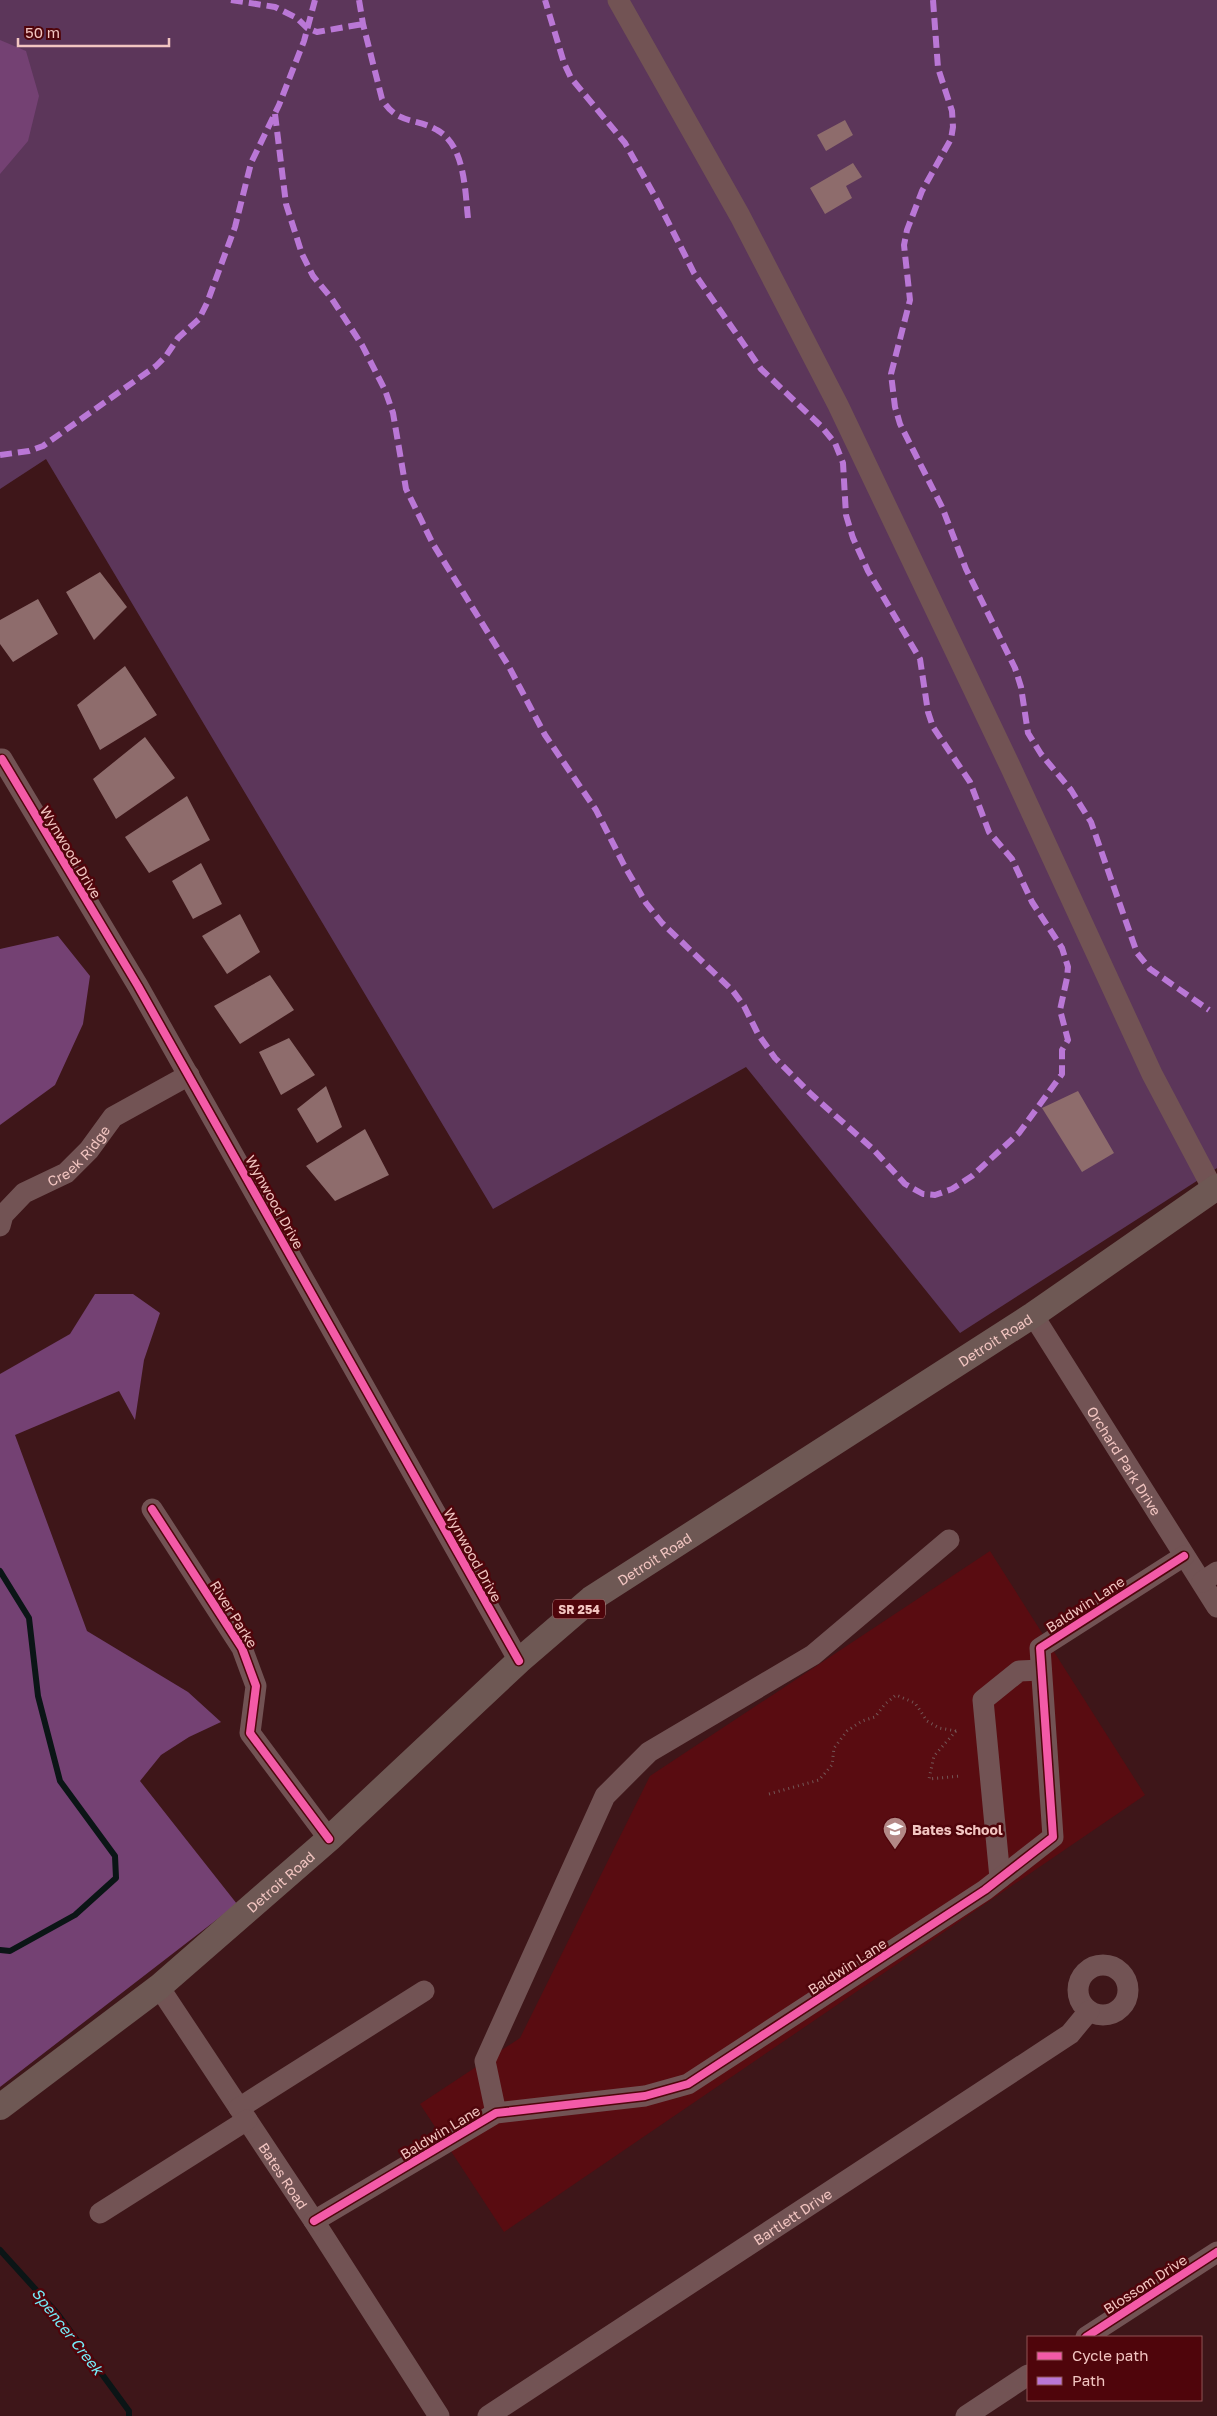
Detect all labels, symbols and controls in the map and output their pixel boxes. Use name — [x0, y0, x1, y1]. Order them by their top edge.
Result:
scale bar — [18, 15, 169, 47]
text: 50 m — [25, 23, 60, 41]
street label: Wynwood Drive — [37, 803, 105, 901]
street label: Creek Ridge — [44, 1122, 113, 1189]
street label: Wynwood Drive — [242, 1152, 308, 1252]
street label: Detroit Road — [955, 1310, 1035, 1370]
street label: Orchard Park Drive — [1084, 1403, 1165, 1518]
street label: Wynwood Drive — [440, 1505, 506, 1605]
street label: Detroit Road — [614, 1528, 694, 1588]
street label: Baldwin Lane — [1043, 1572, 1127, 1636]
street label: River Parke — [207, 1577, 261, 1651]
road number: SR 254 — [553, 1600, 605, 1618]
school or university icon: Bates School — [882, 1816, 908, 1850]
place label: Bates School — [912, 1821, 1003, 1838]
street label: Detroit Road — [243, 1847, 318, 1916]
street label: Baldwin Lane — [805, 1934, 889, 1998]
street label: Baldwin Lane — [397, 2101, 483, 2163]
street label: Bates Road — [256, 2139, 312, 2212]
street label: Bartlett Drive — [750, 2184, 835, 2248]
street label: Blossom Drive — [1100, 2251, 1190, 2317]
water label: Spencer Creek — [29, 2284, 108, 2379]
legend — [1027, 2336, 1202, 2401]
text: Cycle path — [1072, 2346, 1148, 2364]
text: Path — [1072, 2371, 1105, 2389]

